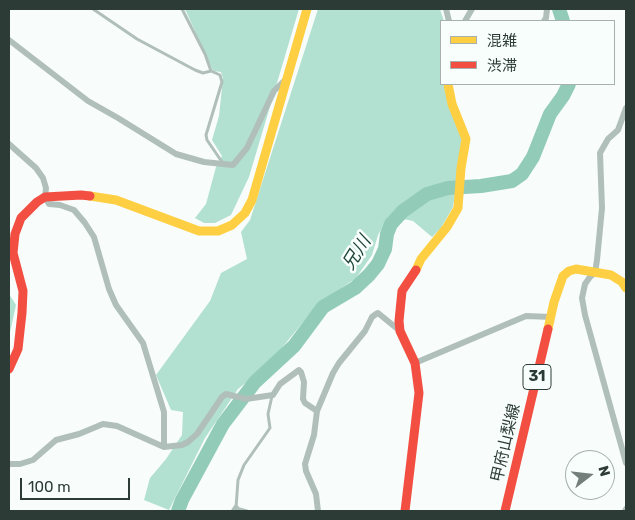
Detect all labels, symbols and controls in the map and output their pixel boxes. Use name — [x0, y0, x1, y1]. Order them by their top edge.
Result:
legend — [440, 20, 615, 85]
text: 混雑 — [487, 32, 517, 50]
text: 渋滞 — [487, 57, 517, 75]
water label: 兄川 — [338, 232, 376, 274]
road number: 31 — [523, 364, 551, 390]
street label: 甲府山梨線 — [488, 402, 524, 484]
north arrow — [565, 450, 615, 500]
text: N — [594, 464, 613, 478]
scale bar — [22, 468, 132, 500]
text: 100 m — [28, 478, 70, 496]

